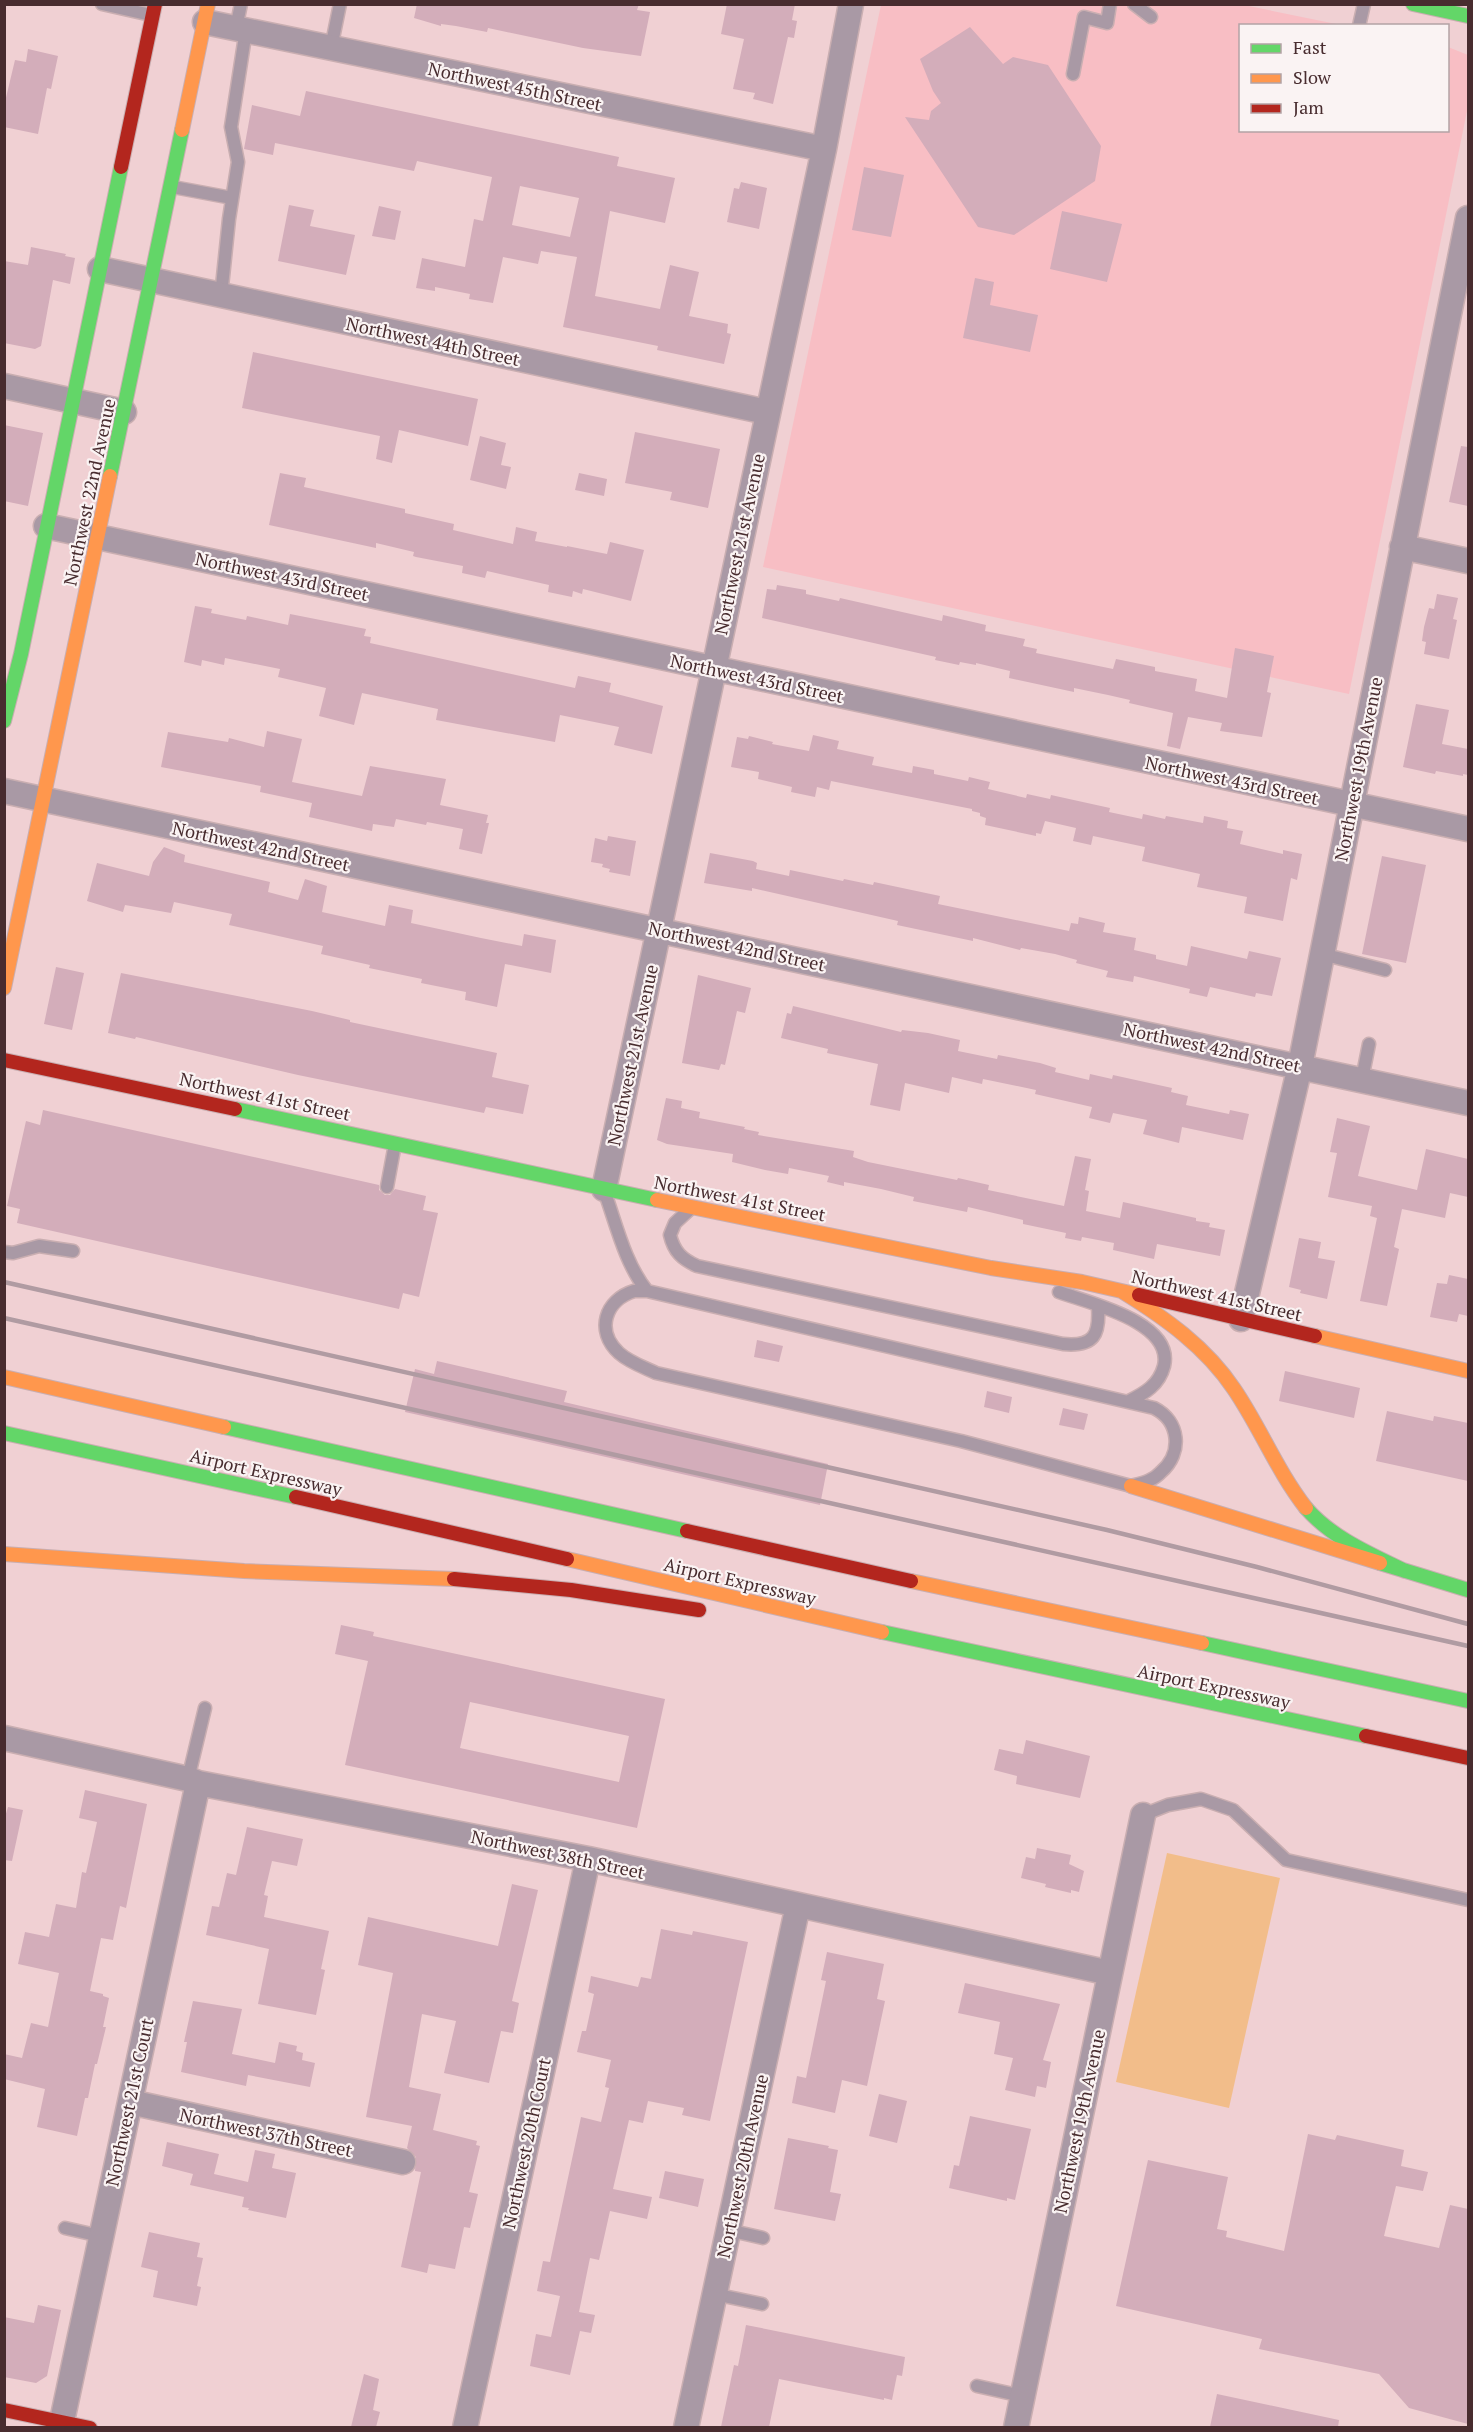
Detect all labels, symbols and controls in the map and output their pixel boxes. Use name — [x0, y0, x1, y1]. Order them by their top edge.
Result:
legend — [1239, 24, 1449, 132]
text: Fast — [1293, 35, 1327, 59]
street label: Northwest 45th Street — [426, 56, 604, 116]
text: Slow — [1293, 65, 1332, 89]
text: Jam — [1293, 95, 1324, 119]
street label: Northwest 44th Street — [344, 311, 522, 371]
street label: Northwest 22nd Avenue — [57, 396, 121, 588]
street label: Northwest 21st Avenue — [708, 451, 770, 637]
street label: Northwest 43rd Street — [193, 546, 371, 606]
street label: Northwest 43rd Street — [668, 648, 846, 708]
street label: Northwest 19th Avenue — [1328, 675, 1388, 863]
street label: Northwest 43rd Street — [1143, 750, 1321, 810]
street label: Northwest 42nd Street — [170, 816, 352, 877]
street label: Northwest 42nd Street — [646, 916, 828, 977]
street label: Northwest 21st Avenue — [601, 962, 663, 1148]
street label: Northwest 42nd Street — [1121, 1017, 1303, 1078]
street label: Northwest 41st Street — [177, 1066, 353, 1126]
street label: Northwest 41st Street — [652, 1170, 828, 1226]
street label: Northwest 41st Street — [1129, 1264, 1305, 1326]
street label: Airport Expressway — [188, 1443, 345, 1501]
street label: Airport Expressway — [662, 1552, 819, 1610]
street label: Airport Expressway — [1135, 1658, 1293, 1714]
street label: Northwest 38th Street — [469, 1824, 647, 1884]
street label: Northwest 21st Court — [99, 2015, 159, 2188]
street label: Northwest 19th Avenue — [1048, 2027, 1110, 2215]
street label: Northwest 20th Court — [496, 2055, 556, 2231]
street label: Northwest 20th Avenue — [711, 2072, 773, 2260]
street label: Northwest 37th Street — [177, 2102, 355, 2162]

